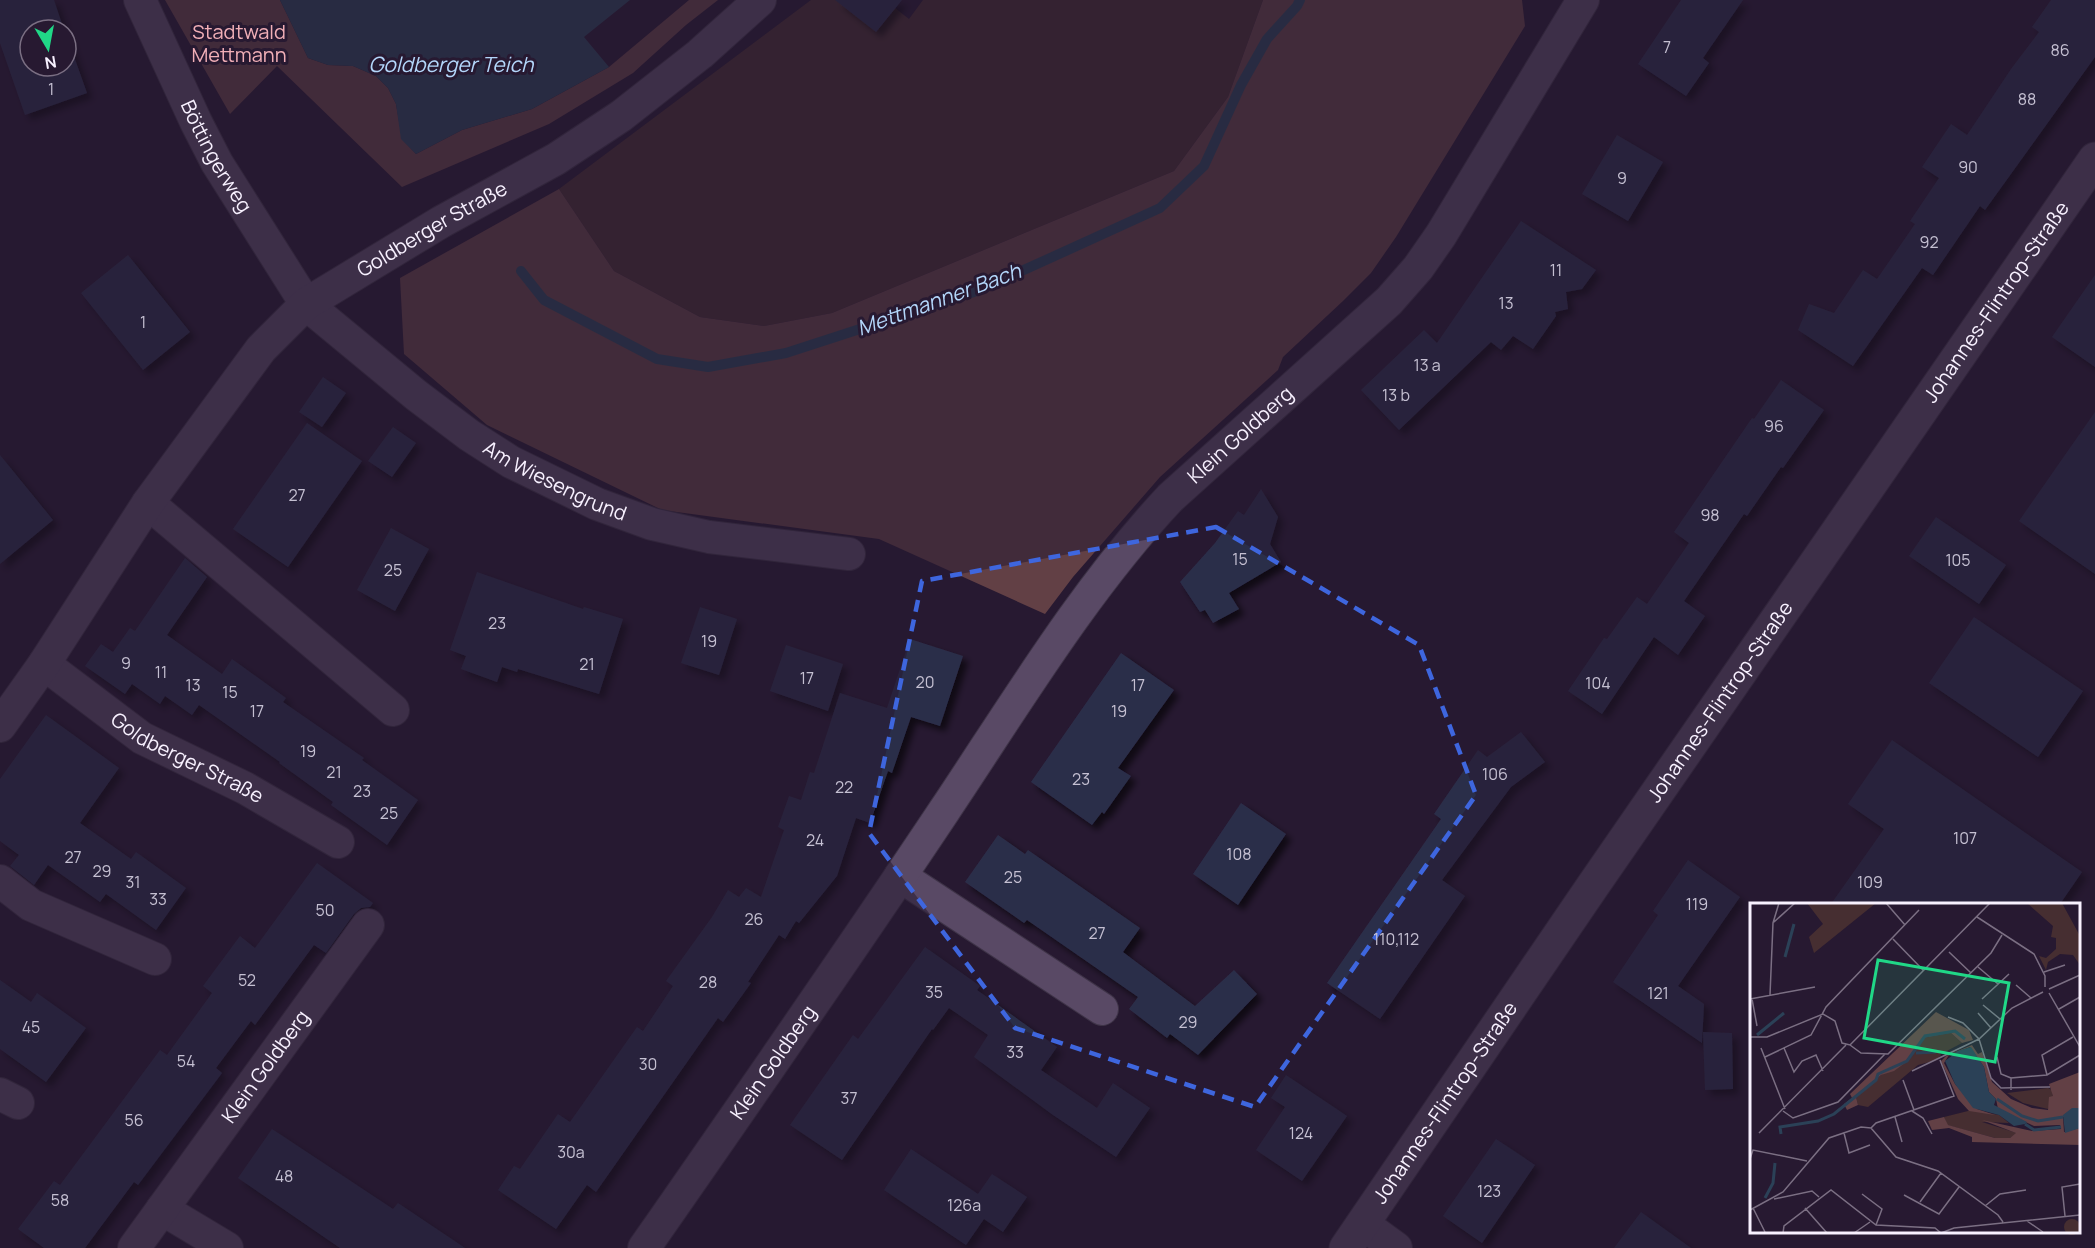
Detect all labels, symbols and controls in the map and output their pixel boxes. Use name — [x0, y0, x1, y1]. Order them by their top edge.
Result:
north arrow — [18, 18, 78, 78]
park label: Stadtwald Mettmann — [191, 18, 287, 68]
house number: 7 — [1663, 36, 1671, 58]
house number: 86 — [2050, 39, 2070, 61]
water label: Goldberger Teich — [368, 50, 535, 78]
text: N — [43, 51, 58, 75]
house number: 1 — [48, 78, 54, 100]
house number: 88 — [2018, 88, 2036, 110]
street label: Böttingerweg — [175, 96, 259, 217]
house number: 90 — [1958, 156, 1978, 178]
house number: 9 — [1617, 167, 1627, 189]
street label: Goldberger Straße — [352, 174, 512, 283]
street label: Johannes-Flintrop-Straße — [1917, 196, 2075, 408]
house number: 92 — [1919, 231, 1939, 253]
water label: Mettmanner Bach — [853, 256, 1026, 342]
house number: 11 — [1550, 259, 1562, 281]
house number: 13 — [1498, 292, 1514, 314]
house number: 1 — [140, 311, 146, 333]
house number: 13 a — [1413, 354, 1441, 376]
street label: Klein Goldberg — [1181, 380, 1298, 489]
house number: 13 b — [1382, 384, 1410, 406]
house number: 96 — [1764, 415, 1784, 437]
street label: Am Wiesengrund — [478, 434, 630, 527]
house number: 27 — [288, 484, 306, 506]
house number: 98 — [1700, 504, 1720, 526]
house number: 15 — [1232, 548, 1248, 570]
house number: 105 — [1945, 549, 1971, 571]
house number: 25 — [384, 559, 402, 581]
street label: Johannes-Flintrop-Straße — [1641, 596, 1799, 807]
house number: 23 — [488, 612, 506, 634]
house number: 19 — [701, 630, 717, 652]
house number: 9 — [121, 652, 131, 674]
house number: 21 — [579, 653, 595, 675]
house number: 11 — [155, 661, 167, 683]
house number: 17 — [800, 667, 814, 689]
house number: 20 — [916, 671, 934, 693]
house number: 104 — [1585, 672, 1611, 694]
house number: 13 — [185, 674, 201, 696]
house number: 17 — [1131, 674, 1145, 696]
house number: 15 — [222, 681, 238, 703]
house number: 17 — [250, 700, 264, 722]
house number: 19 — [1111, 700, 1127, 722]
street label: Goldberger Straße — [106, 705, 269, 809]
house number: 19 — [300, 740, 316, 762]
house number: 21 — [326, 761, 342, 783]
house number: 106 — [1482, 763, 1508, 785]
house number: 23 — [1072, 768, 1090, 790]
house number: 22 — [835, 776, 853, 798]
house number: 23 — [353, 780, 371, 802]
house number: 25 — [380, 802, 398, 824]
house number: 107 — [1953, 827, 1977, 849]
house number: 24 — [806, 829, 824, 851]
house number: 108 — [1226, 843, 1252, 865]
house number: 27 — [64, 846, 82, 868]
house number: 29 — [92, 860, 112, 882]
house number: 25 — [1004, 866, 1022, 888]
house number: 31 — [125, 871, 141, 893]
house number: 109 — [1857, 871, 1883, 893]
house number: 33 — [149, 888, 167, 910]
house number: 119 — [1686, 893, 1708, 915]
house number: 50 — [316, 899, 335, 921]
inset map — [1750, 903, 2080, 1233]
house number: 26 — [744, 908, 764, 930]
house number: 27 — [1088, 922, 1106, 944]
house number: 110,112 — [1373, 928, 1419, 950]
house number: 52 — [238, 969, 256, 991]
house number: 28 — [699, 971, 717, 993]
house number: 35 — [925, 981, 943, 1003]
house number: 121 — [1647, 982, 1669, 1004]
street label: Johannes-Flintrop-Straße — [1366, 996, 1523, 1209]
street label: Klein Goldberg — [723, 1000, 822, 1125]
street label: Klein Goldberg — [215, 1004, 315, 1128]
house number: 29 — [1178, 1011, 1198, 1033]
house number: 45 — [22, 1016, 40, 1038]
house number: 33 — [1006, 1041, 1024, 1063]
house number: 54 — [177, 1050, 195, 1072]
house number: 30 — [639, 1053, 657, 1075]
house number: 37 — [841, 1087, 857, 1109]
house number: 56 — [124, 1109, 144, 1131]
house number: 124 — [1289, 1122, 1313, 1144]
house number: 30a — [557, 1141, 585, 1163]
house number: 48 — [275, 1165, 293, 1187]
house number: 123 — [1477, 1180, 1501, 1202]
house number: 58 — [51, 1189, 69, 1211]
house number: 126a — [947, 1194, 981, 1216]

